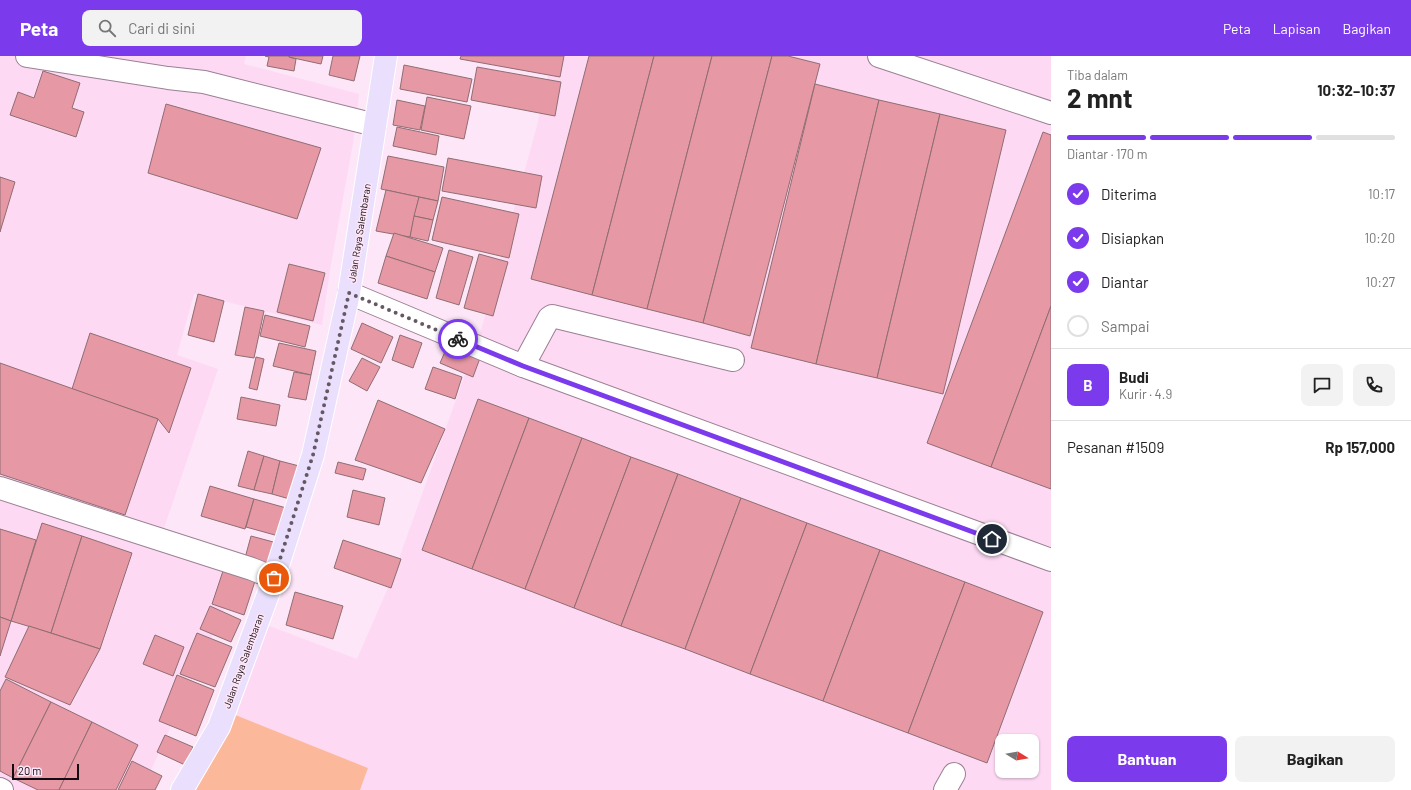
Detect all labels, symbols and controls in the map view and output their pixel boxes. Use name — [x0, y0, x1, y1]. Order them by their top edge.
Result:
search box — [82, 10, 362, 46]
text: Peta — [20, 17, 58, 40]
icon: search — [96, 17, 118, 39]
text: Cari di sini — [128, 19, 195, 37]
text: Peta — [1223, 20, 1251, 37]
text: Lapisan — [1273, 20, 1321, 37]
text: Bagikan — [1343, 20, 1391, 37]
text: Tiba dalam — [1067, 67, 1128, 83]
text: 10:32–10:37 — [1317, 81, 1395, 99]
text: 2 mnt — [1067, 82, 1133, 113]
text: Diantar · 170 m — [1067, 146, 1147, 162]
street label: Jalan Raya Salembaran — [345, 183, 373, 283]
icon: check — [1067, 183, 1089, 205]
text: Diterima — [1101, 185, 1157, 203]
text: 10:17 — [1368, 186, 1395, 202]
icon: check — [1067, 227, 1089, 249]
text: Disiapkan — [1101, 229, 1164, 247]
text: 10:20 — [1364, 230, 1395, 246]
icon: check — [1067, 271, 1089, 293]
text: Diantar — [1101, 273, 1148, 291]
text: 10:27 — [1366, 274, 1395, 290]
text: Sampai — [1101, 317, 1150, 335]
courier — [438, 319, 478, 359]
icon: bike — [447, 328, 469, 350]
button: chat — [1301, 364, 1343, 406]
button: phone — [1353, 364, 1395, 406]
text: Budi — [1119, 368, 1149, 386]
text: B — [1083, 376, 1093, 394]
text: Kurir · 4.9 — [1119, 386, 1172, 402]
text: Pesanan #1509 — [1067, 438, 1164, 456]
text: Rp 157,000 — [1325, 438, 1395, 456]
pin — [975, 522, 1009, 556]
icon: home — [981, 528, 1003, 550]
pin — [257, 561, 291, 595]
icon: bag — [263, 567, 285, 589]
street label: Jalan Raya Salembaran — [220, 612, 266, 710]
north arrow — [995, 734, 1039, 778]
map controls — [995, 734, 1039, 778]
button: Bantuan — [1067, 736, 1227, 782]
button: Bagikan — [1235, 736, 1395, 782]
scale bar — [12, 762, 79, 781]
text: 20 m — [18, 764, 41, 777]

